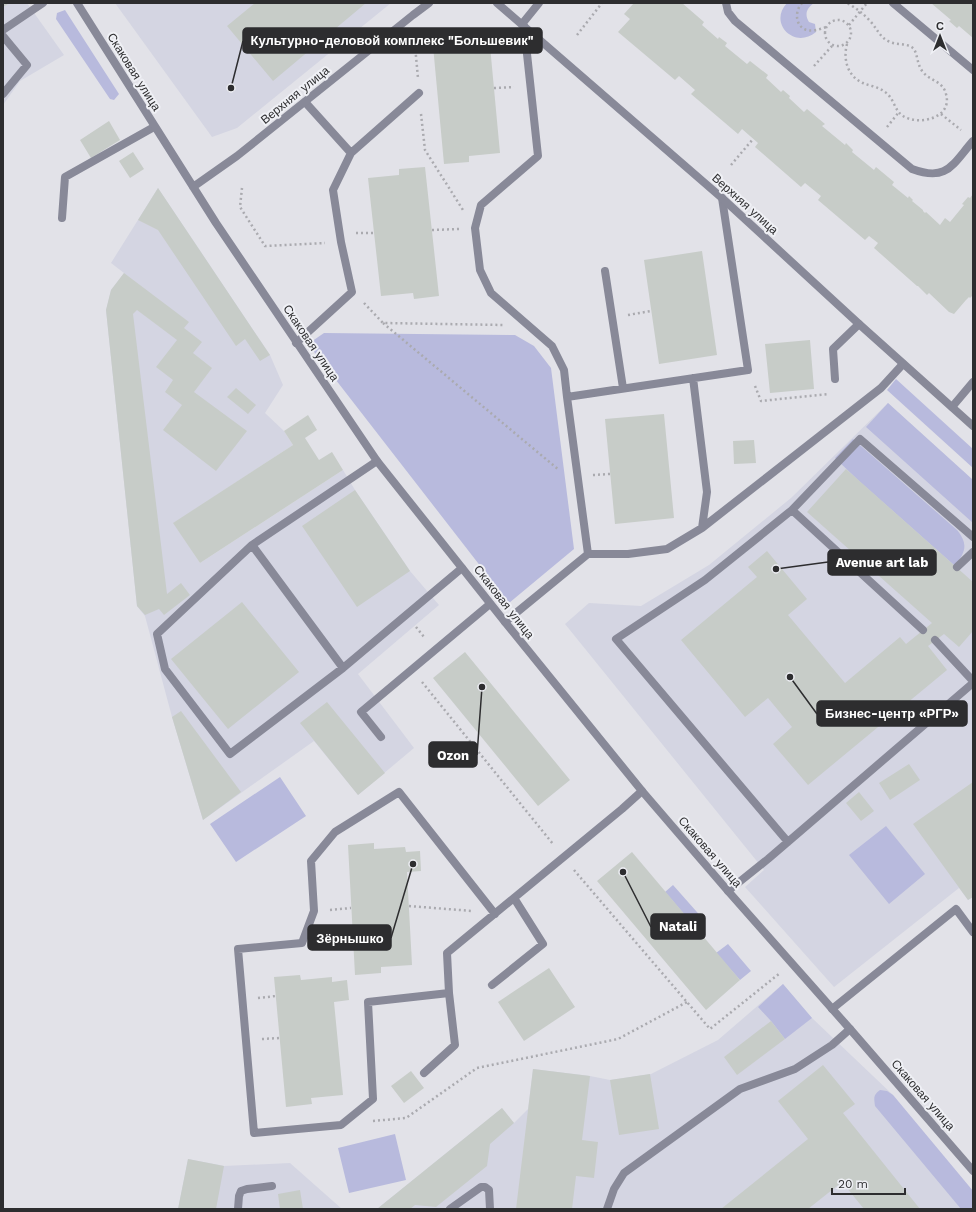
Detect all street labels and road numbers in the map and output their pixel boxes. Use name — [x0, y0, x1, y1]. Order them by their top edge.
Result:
street label: Скаковая улица — [104, 30, 164, 114]
street label: Верхняя улица — [258, 63, 332, 127]
street label: Верхняя улица — [709, 171, 781, 237]
street label: Скаковая улица — [280, 302, 342, 384]
street label: Скаковая улица — [471, 562, 537, 642]
street label: Скаковая улица — [675, 814, 745, 891]
street label: Скаковая улица — [888, 1057, 958, 1134]

